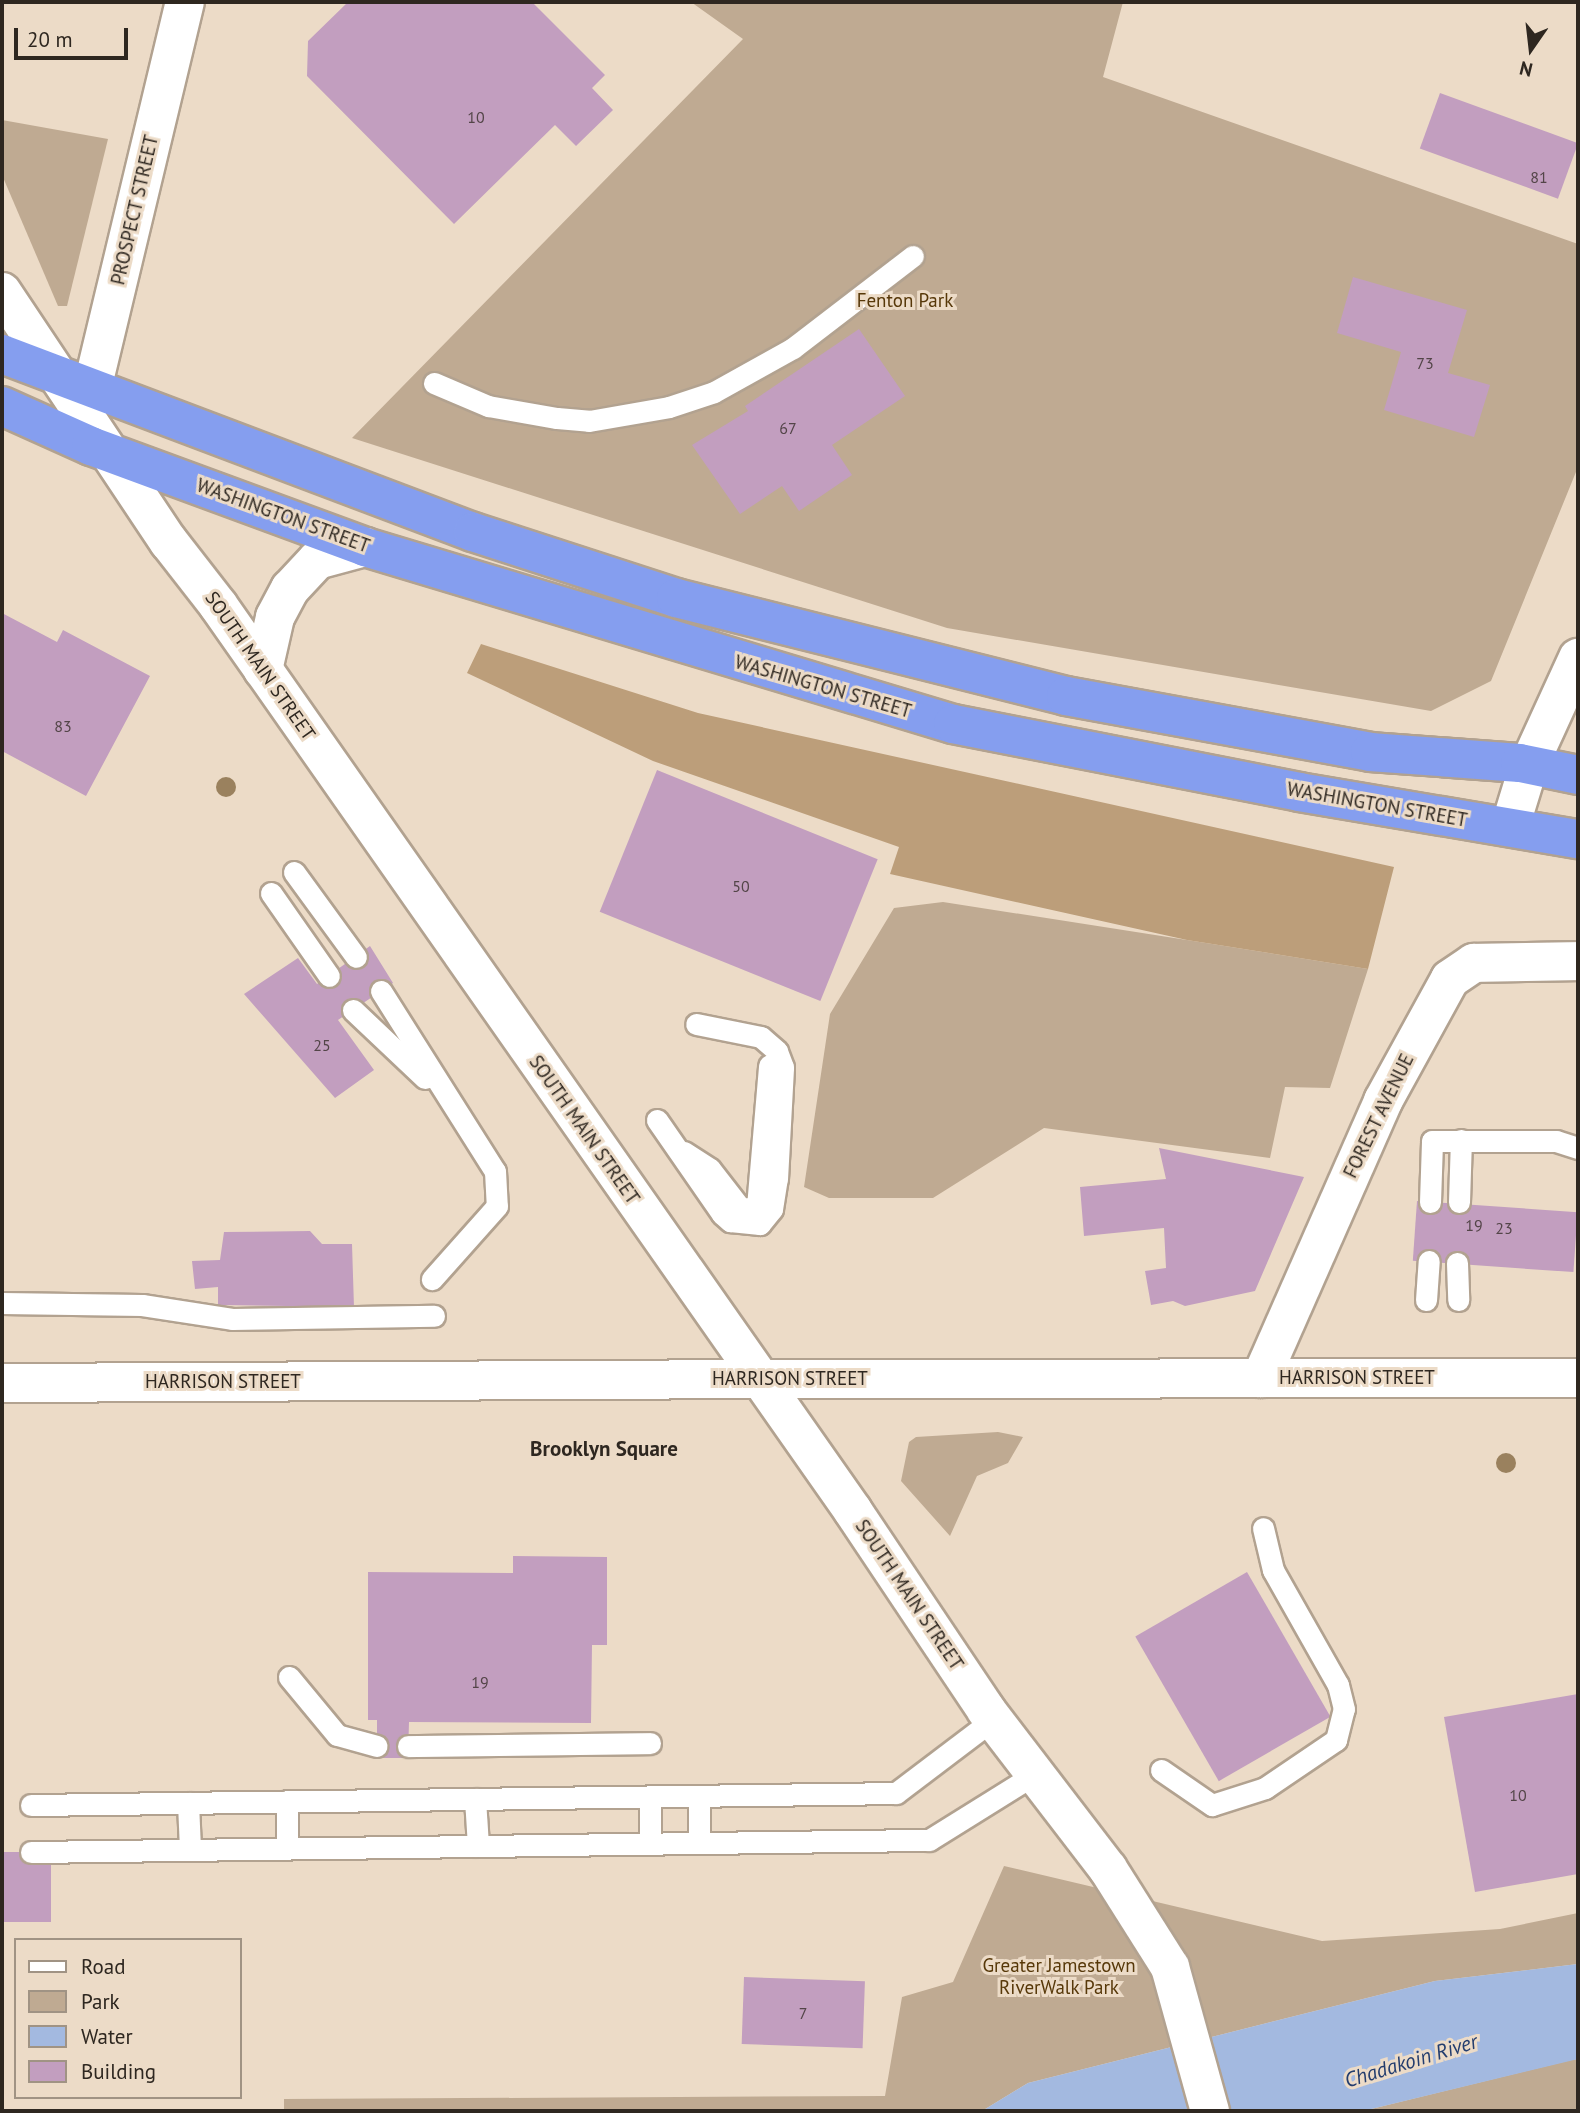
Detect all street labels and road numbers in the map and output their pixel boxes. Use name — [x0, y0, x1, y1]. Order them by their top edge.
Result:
street label: PROSPECT STREET — [107, 133, 163, 287]
street label: WASHINGTON STREET — [193, 474, 373, 558]
street label: SOUTH MAIN STREET — [200, 587, 320, 745]
street label: WASHINGTON STREET — [732, 651, 914, 723]
street label: WASHINGTON STREET — [1285, 778, 1469, 832]
street label: FOREST AVENUE — [1339, 1050, 1419, 1182]
street label: SOUTH MAIN STREET — [524, 1051, 644, 1209]
street label: HARRISON STREET — [1279, 1367, 1435, 1389]
street label: HARRISON STREET — [712, 1368, 868, 1390]
street label: HARRISON STREET — [145, 1371, 301, 1393]
street label: SOUTH MAIN STREET — [850, 1516, 968, 1674]

